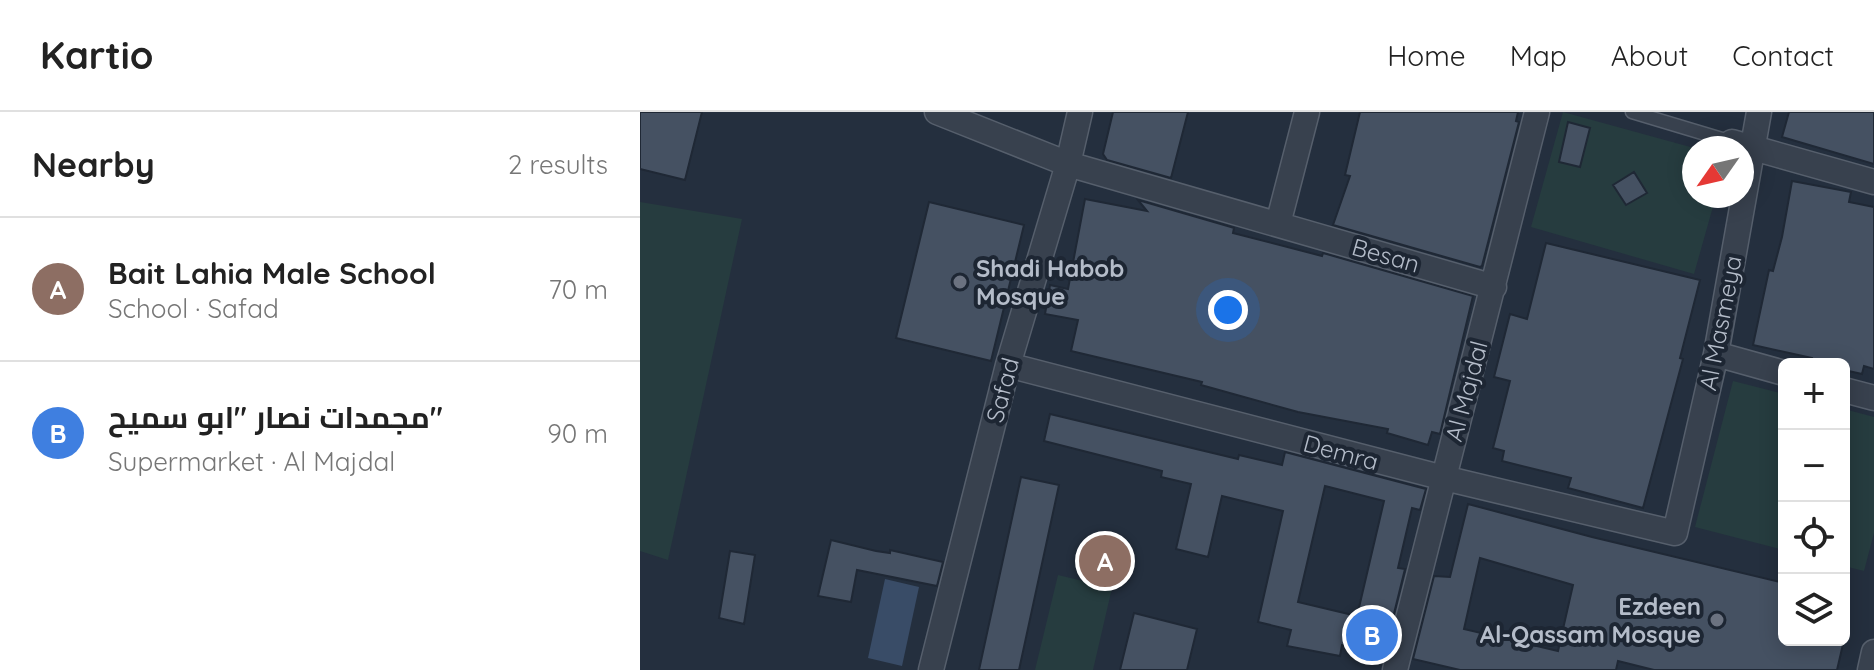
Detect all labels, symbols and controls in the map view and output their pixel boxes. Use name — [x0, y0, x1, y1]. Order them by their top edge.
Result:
text: Kartio — [40, 31, 153, 79]
text: Home — [1387, 38, 1466, 73]
text: Map — [1510, 38, 1567, 73]
text: About — [1611, 38, 1688, 73]
text: Contact — [1732, 38, 1834, 73]
north arrow — [1682, 136, 1754, 208]
text: Nearby — [32, 143, 155, 186]
text: 2 results — [508, 148, 608, 181]
street label: Besan — [1349, 231, 1423, 279]
place label: Shadi Habob Mosque — [976, 253, 1124, 311]
street label: Al Masmeya — [1692, 253, 1748, 393]
text: Bait Lahia Male School — [108, 254, 436, 292]
text: A — [50, 273, 66, 306]
text: 70 m — [548, 273, 608, 306]
marker: Shadi Habob Mosque — [951, 273, 969, 291]
your location — [1208, 290, 1248, 330]
text: School · Safad — [108, 292, 279, 325]
street label: Al Majdal — [1438, 337, 1494, 445]
street label: Safad — [979, 354, 1025, 426]
map controls — [1778, 358, 1850, 646]
button: + — [1778, 358, 1850, 430]
text: مجمدات نصار "ابو سميح" — [108, 398, 443, 436]
text: B — [49, 417, 67, 450]
text: 90 m — [547, 417, 608, 450]
street label: Demra — [1300, 428, 1382, 476]
button: − — [1778, 430, 1850, 502]
text: Supermarket · Al Majdal — [108, 445, 395, 478]
button: locate — [1778, 502, 1850, 574]
pin: A — [1079, 531, 1131, 591]
button: layers — [1778, 574, 1850, 646]
place label: Ezdeen Al-Qassam Mosque — [1480, 591, 1701, 649]
pin: B — [1346, 605, 1398, 665]
marker: Ezdeen Al-Qassam Mosque — [1708, 611, 1726, 629]

